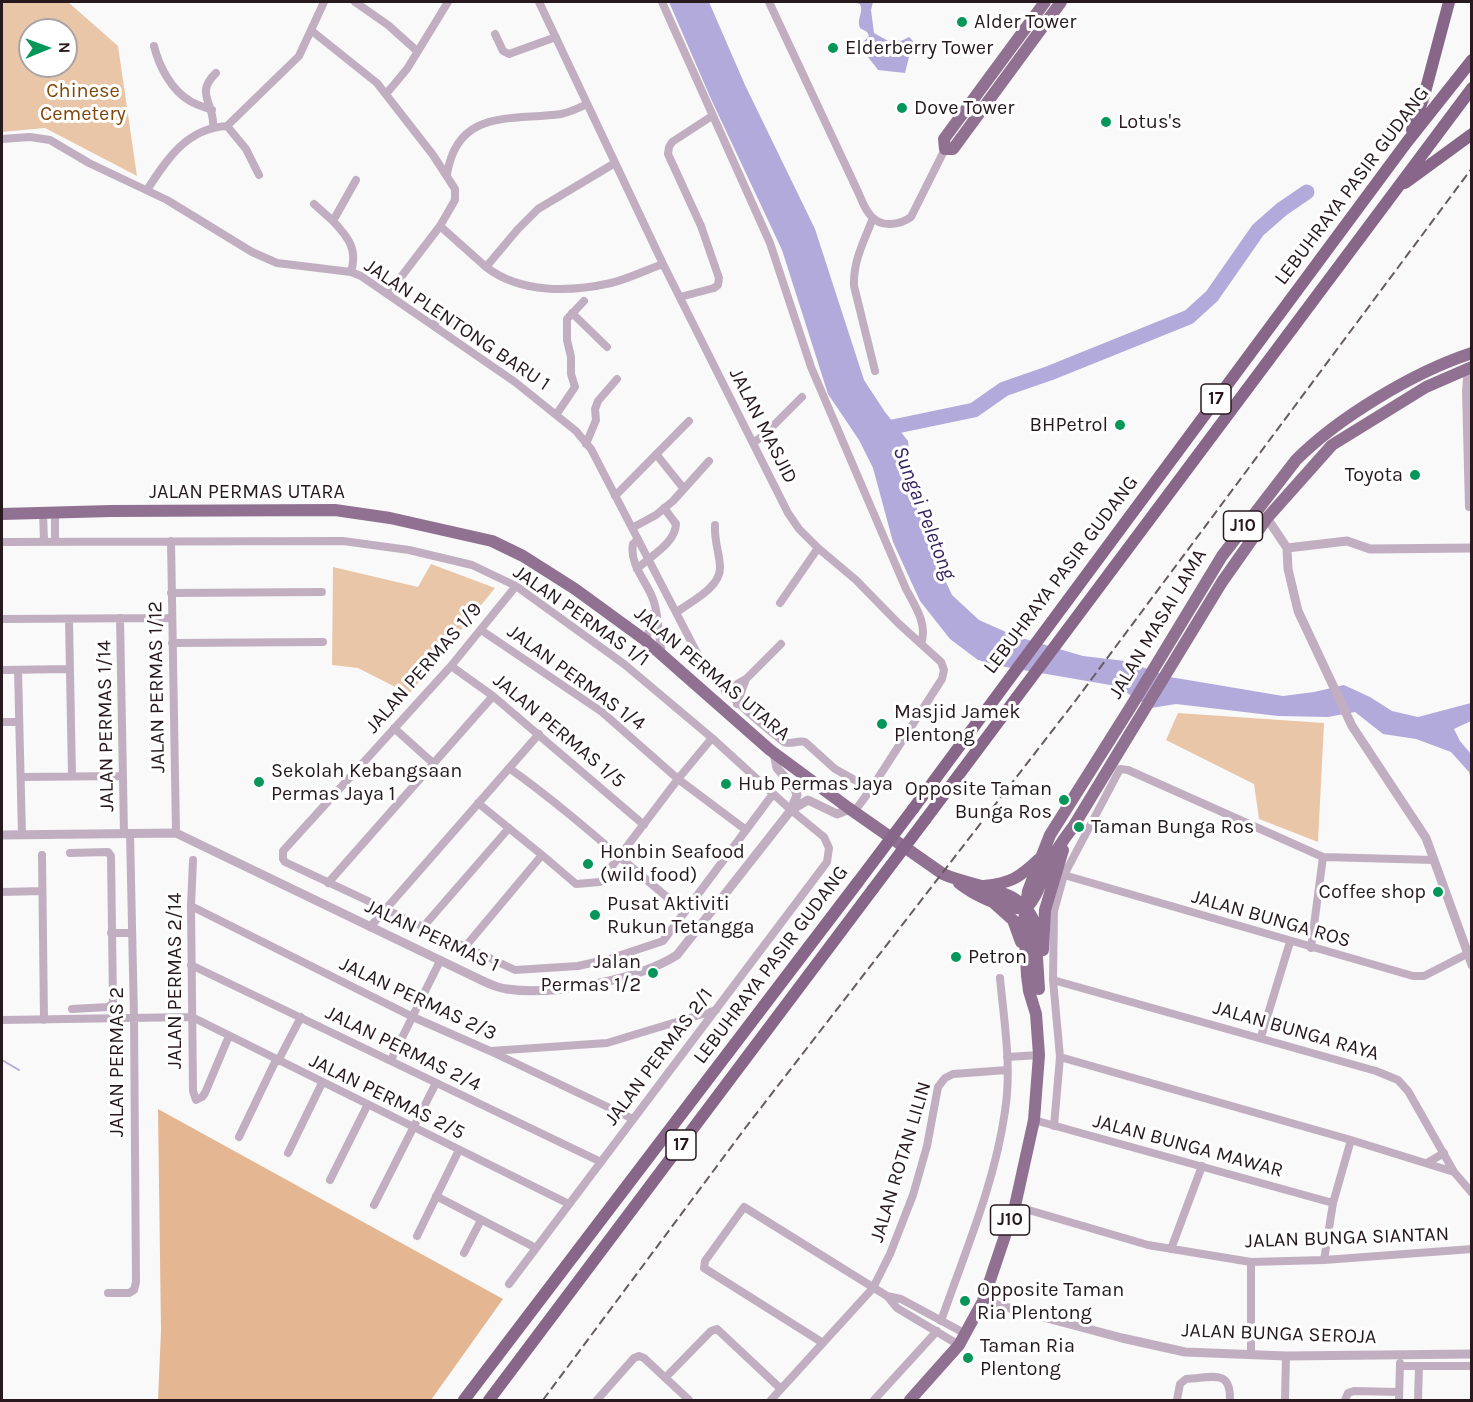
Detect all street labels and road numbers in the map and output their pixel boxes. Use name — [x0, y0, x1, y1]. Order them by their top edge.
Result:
street label: LEBUHRAYA PASIR GUDANG — [1270, 82, 1434, 290]
street label: JALAN PLENTONG BARU 1 — [360, 254, 554, 396]
street label: JALAN MASJID — [724, 364, 802, 488]
road number: 17 — [1201, 384, 1231, 414]
street label: LEBUHRAYA PASIR GUDANG — [979, 471, 1143, 679]
street label: JALAN PERMAS UTARA — [149, 480, 345, 504]
road number: J10 — [1224, 511, 1262, 541]
street label: JALAN MASAI LAMA — [1104, 545, 1212, 703]
street label: JALAN PERMAS 1/1 — [508, 560, 654, 672]
street label: JALAN PERMAS 1/9 — [361, 598, 487, 738]
street label: JALAN PERMAS 1/12 — [144, 601, 170, 773]
street label: JALAN PERMAS UTARA — [629, 602, 795, 746]
street label: JALAN PERMAS 1/4 — [502, 620, 650, 736]
street label: JALAN PERMAS 1/14 — [93, 640, 119, 812]
street label: JALAN PERMAS 1/5 — [488, 669, 630, 793]
street label: LEBUHRAYA PASIR GUDANG — [689, 861, 853, 1069]
street label: JALAN BUNGA ROS — [1189, 885, 1353, 953]
street label: JALAN PERMAS 2/14 — [163, 893, 187, 1069]
street label: JALAN PERMAS 1 — [361, 894, 503, 978]
street label: JALAN PERMAS 2/3 — [336, 952, 500, 1046]
street label: JALAN PERMAS 2/1 — [600, 984, 718, 1130]
street label: JALAN PERMAS 2 — [105, 987, 129, 1137]
street label: JALAN BUNGA RAYA — [1210, 996, 1382, 1066]
street label: JALAN PERMAS 2/4 — [321, 1001, 485, 1097]
street label: JALAN PERMAS 2/5 — [305, 1049, 469, 1145]
street label: JALAN ROTAN LILIN — [865, 1079, 937, 1245]
street label: JALAN BUNGA MAWAR — [1090, 1109, 1286, 1183]
road number: 17 — [666, 1130, 696, 1160]
road number: J10 — [990, 1205, 1030, 1235]
street label: JALAN BUNGA SIANTAN — [1244, 1222, 1450, 1254]
street label: JALAN BUNGA SEROJA — [1181, 1319, 1377, 1349]

